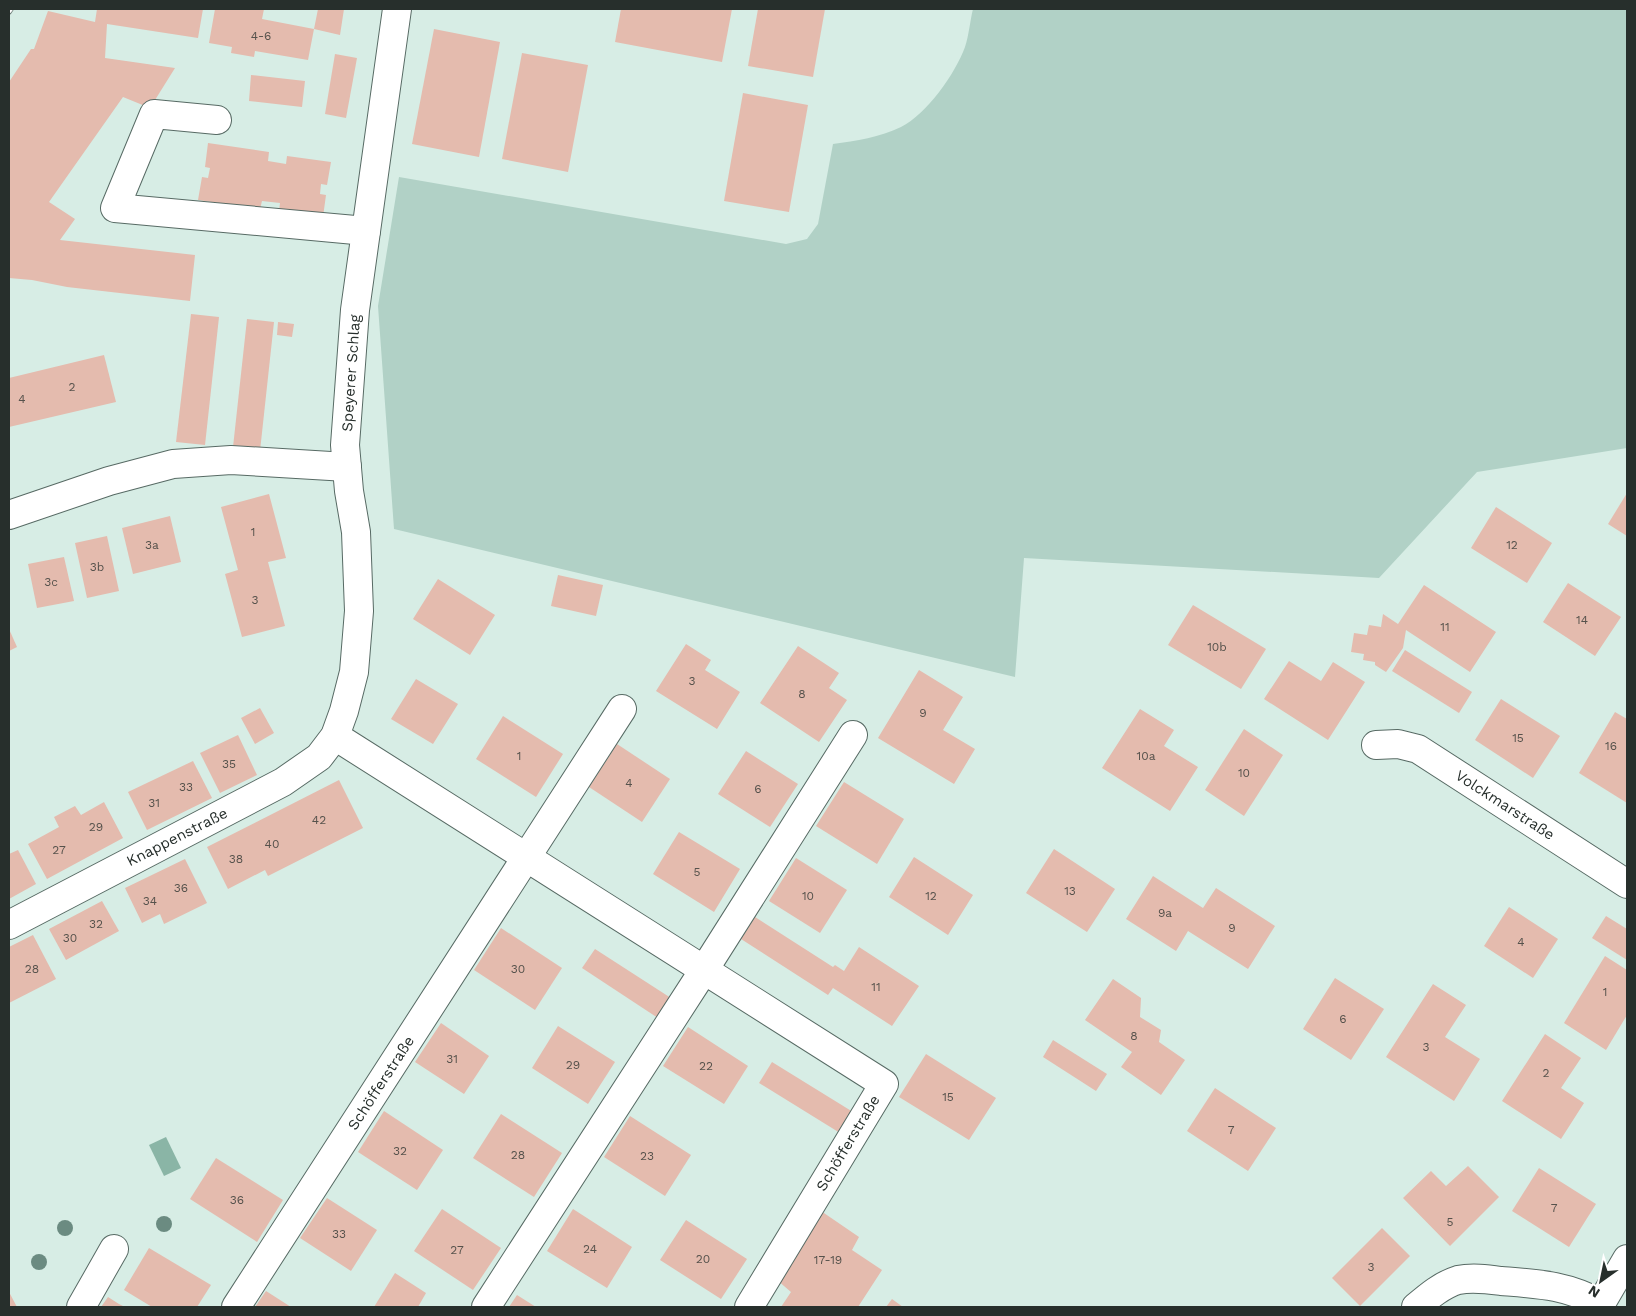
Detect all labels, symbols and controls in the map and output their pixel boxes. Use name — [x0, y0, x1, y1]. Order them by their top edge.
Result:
house number: 4-6 — [251, 29, 271, 43]
street label: Speyerer Schlag — [338, 314, 364, 432]
house number: 2 — [69, 380, 76, 394]
house number: 4 — [18, 392, 26, 406]
house number: 1 — [251, 525, 255, 539]
house number: 3a — [145, 538, 159, 552]
house number: 12 — [1506, 538, 1518, 552]
house number: 3b — [90, 560, 104, 574]
house number: 3c — [44, 575, 58, 589]
house number: 3 — [252, 593, 259, 607]
house number: 14 — [1576, 613, 1588, 627]
house number: 11 — [1440, 620, 1450, 634]
house number: 10b — [1207, 640, 1227, 654]
house number: 3 — [689, 674, 696, 688]
house number: 8 — [798, 687, 806, 701]
house number: 9 — [919, 706, 927, 720]
house number: 15 — [1512, 731, 1524, 745]
house number: 16 — [1605, 739, 1617, 753]
house number: 1 — [517, 749, 521, 763]
house number: 10a — [1137, 749, 1156, 763]
house number: 35 — [222, 757, 236, 771]
house number: 10 — [1238, 766, 1250, 780]
street label: Volckmarstraße — [1452, 766, 1558, 844]
house number: 4 — [625, 776, 633, 790]
house number: 33 — [179, 780, 193, 794]
house number: 6 — [754, 782, 762, 796]
house number: 31 — [148, 796, 160, 810]
street label: Knappenstraße — [124, 804, 230, 870]
house number: 42 — [312, 813, 326, 827]
house number: 29 — [89, 820, 103, 834]
house number: 40 — [265, 837, 279, 851]
house number: 27 — [52, 843, 66, 857]
house number: 38 — [229, 852, 243, 866]
house number: 5 — [694, 865, 701, 879]
house number: 36 — [174, 881, 188, 895]
house number: 13 — [1064, 884, 1076, 898]
house number: 10 — [802, 889, 814, 903]
house number: 12 — [925, 889, 937, 903]
house number: 34 — [143, 894, 157, 908]
house number: 9a — [1158, 906, 1172, 920]
house number: 32 — [89, 917, 103, 931]
house number: 9 — [1228, 921, 1236, 935]
house number: 30 — [63, 931, 77, 945]
house number: 4 — [1517, 935, 1525, 949]
house number: 28 — [25, 962, 39, 976]
house number: 30 — [511, 962, 525, 976]
house number: 11 — [871, 980, 881, 994]
house number: 1 — [1603, 985, 1607, 999]
house number: 6 — [1339, 1012, 1347, 1026]
house number: 8 — [1130, 1029, 1138, 1043]
street label: Schöfferstraße — [344, 1033, 418, 1133]
house number: 3 — [1423, 1040, 1430, 1054]
house number: 31 — [446, 1052, 458, 1066]
house number: 29 — [566, 1058, 580, 1072]
house number: 22 — [699, 1059, 713, 1073]
house number: 2 — [1543, 1066, 1550, 1080]
house number: 15 — [942, 1090, 954, 1104]
street label: Schöfferstraße — [812, 1092, 884, 1194]
house number: 7 — [1228, 1123, 1235, 1137]
house number: 32 — [393, 1144, 407, 1158]
house number: 28 — [511, 1148, 525, 1162]
house number: 23 — [640, 1149, 654, 1163]
house number: 36 — [230, 1193, 244, 1207]
house number: 7 — [1551, 1201, 1558, 1215]
house number: 5 — [1447, 1215, 1454, 1229]
house number: 33 — [332, 1227, 346, 1241]
house number: 24 — [583, 1242, 597, 1256]
house number: 27 — [450, 1243, 464, 1257]
house number: 20 — [696, 1252, 710, 1266]
house number: 17-19 — [814, 1253, 842, 1267]
north arrow — [1576, 1256, 1626, 1306]
house number: 3 — [1368, 1260, 1375, 1274]
text: N — [1585, 1282, 1603, 1301]

